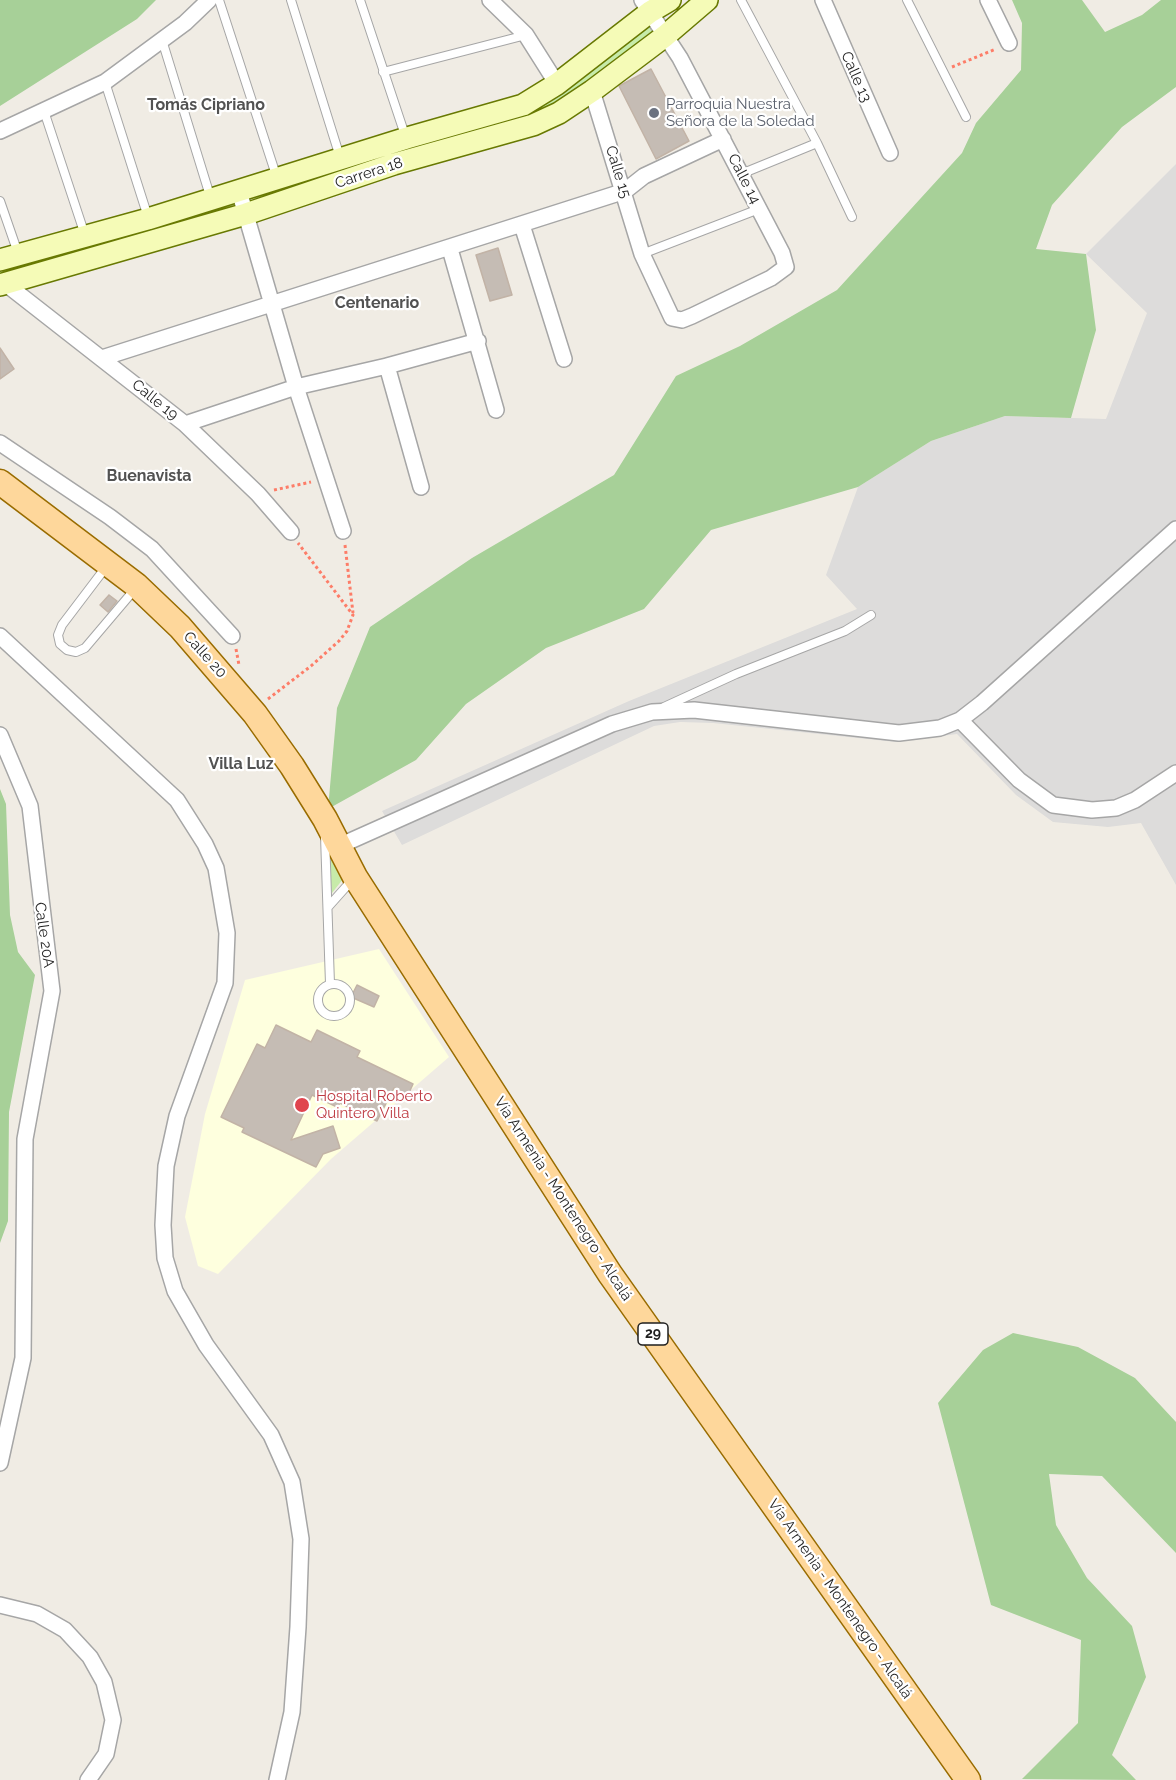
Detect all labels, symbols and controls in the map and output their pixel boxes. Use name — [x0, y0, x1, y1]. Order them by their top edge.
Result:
street label: Calle 13 — [837, 49, 875, 105]
district label: Tomás Cipriano — [147, 95, 265, 115]
place label: Parroquia Nuestra Señora de la Soledad — [666, 95, 815, 130]
marker: Parroquia Nuestra Señora de la Soledad — [647, 106, 661, 120]
street label: Calle 15 — [602, 144, 634, 200]
street label: Calle 14 — [724, 151, 764, 207]
street label: Carrera 18 — [333, 154, 405, 192]
district label: Centenario — [335, 293, 419, 313]
street label: Calle 19 — [128, 376, 182, 424]
district label: Buenavista — [107, 466, 191, 486]
street label: Calle 20 — [179, 628, 231, 682]
district label: Villa Luz — [208, 754, 274, 774]
street label: Calle 20A — [30, 901, 58, 969]
place label: Hospital Roberto Quintero Villa — [316, 1087, 432, 1122]
street label: Vía Armenia - Montenegro - Alcalá — [490, 1094, 636, 1304]
marker: Hospital Roberto Quintero Villa — [293, 1096, 311, 1114]
road number: 29 — [638, 1323, 668, 1345]
street label: Vía Armenia - Montenegro - Alcalá — [764, 1496, 916, 1702]

